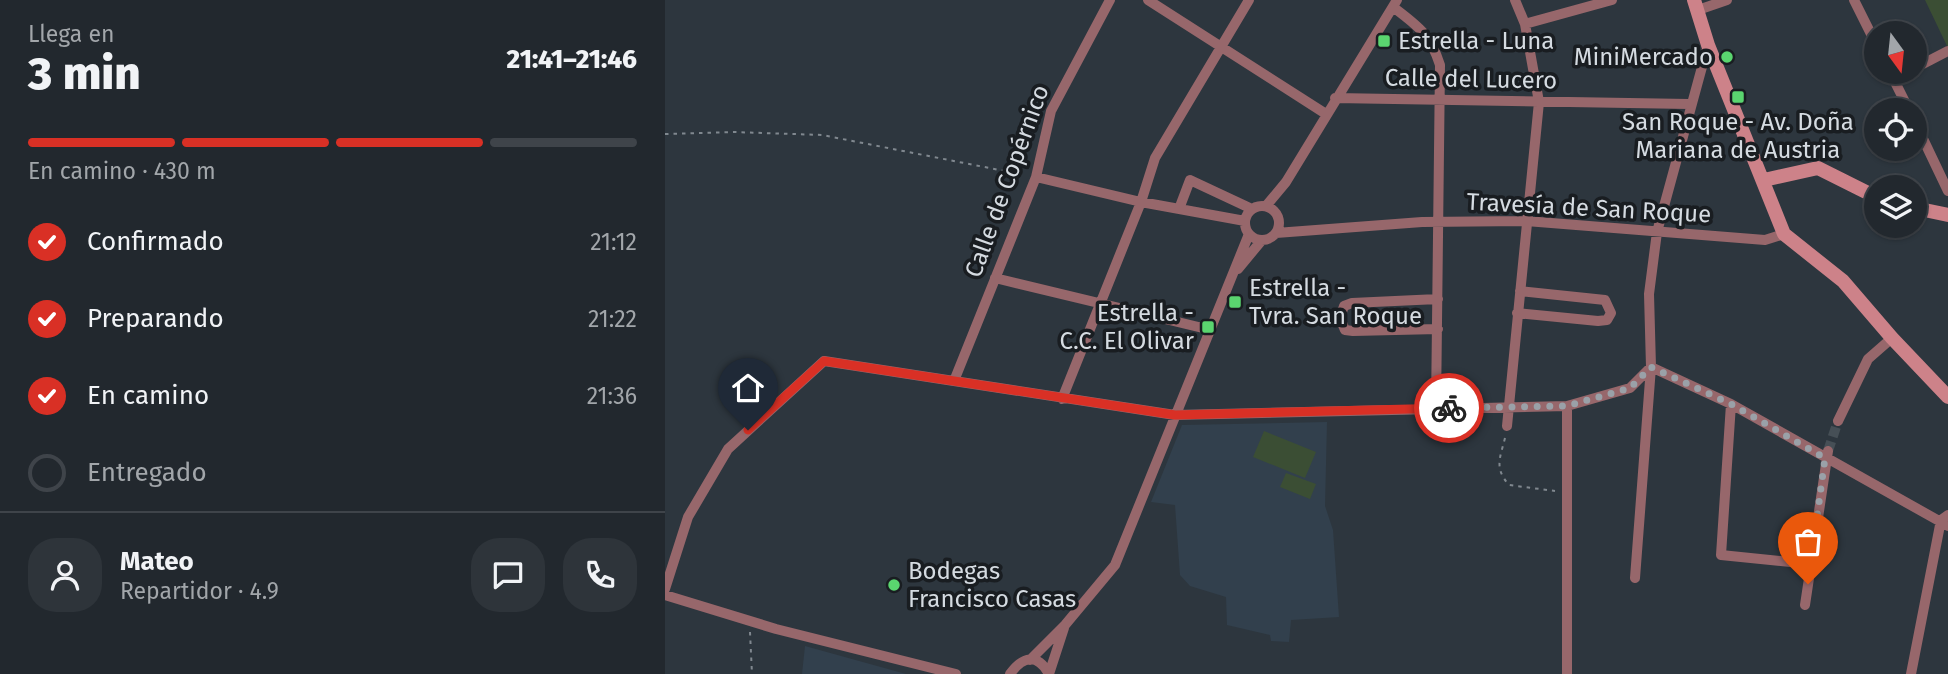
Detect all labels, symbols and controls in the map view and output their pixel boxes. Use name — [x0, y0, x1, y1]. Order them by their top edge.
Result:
text: Llega en — [28, 20, 114, 48]
north arrow — [1864, 21, 1927, 84]
map controls — [1864, 21, 1927, 238]
place label: Estrella - Luna — [1398, 27, 1554, 55]
marker: Estrella - Luna — [1376, 33, 1392, 49]
place label: MiniMercado — [1574, 43, 1713, 71]
text: 21:41–21:46 — [507, 44, 637, 75]
text: 3 min — [28, 46, 141, 101]
marker: MiniMercado — [1719, 49, 1735, 65]
street label: Calle del Lucero — [1385, 63, 1557, 95]
street label: Calle de Copérnico — [959, 81, 1055, 281]
marker: San Roque - Av. Doña Mariana de Austria — [1730, 89, 1746, 105]
button: locate — [1864, 98, 1927, 161]
place label: San Roque - Av. Doña Mariana de Austria — [1622, 108, 1854, 164]
text: En camino · 430 m — [28, 157, 216, 185]
button: layers — [1864, 175, 1927, 238]
street label: Travesía de San Roque — [1466, 188, 1712, 228]
icon: check — [28, 223, 66, 261]
text: Confirmado — [87, 226, 224, 257]
text: 21:12 — [590, 228, 637, 256]
place label: Estrella - Tvra. San Roque — [1249, 274, 1422, 330]
marker: Estrella - Tvra. San Roque — [1227, 294, 1243, 310]
place label: Estrella - C.C. El Olivar — [1060, 299, 1195, 355]
icon: check — [28, 300, 66, 338]
text: Preparando — [87, 303, 224, 334]
text: 21:22 — [588, 305, 637, 333]
marker: Estrella - C.C. El Olivar — [1200, 319, 1216, 335]
pin — [718, 358, 778, 430]
icon: home — [729, 369, 767, 407]
courier — [1414, 373, 1484, 443]
icon: check — [28, 377, 66, 415]
text: En camino — [87, 380, 209, 411]
text: 21:36 — [587, 382, 637, 410]
icon: bike — [1430, 389, 1468, 427]
text: Entregado — [87, 457, 207, 488]
pin — [1778, 512, 1838, 584]
icon: bag — [1789, 523, 1827, 561]
button: person — [28, 538, 102, 612]
button: chat — [471, 538, 545, 612]
button: phone — [563, 538, 637, 612]
text: Mateo — [120, 546, 194, 577]
place label: Bodegas Francisco Casas — [908, 557, 1076, 613]
text: Repartidor · 4.9 — [120, 577, 279, 605]
marker: Bodegas Francisco Casas — [886, 577, 902, 593]

